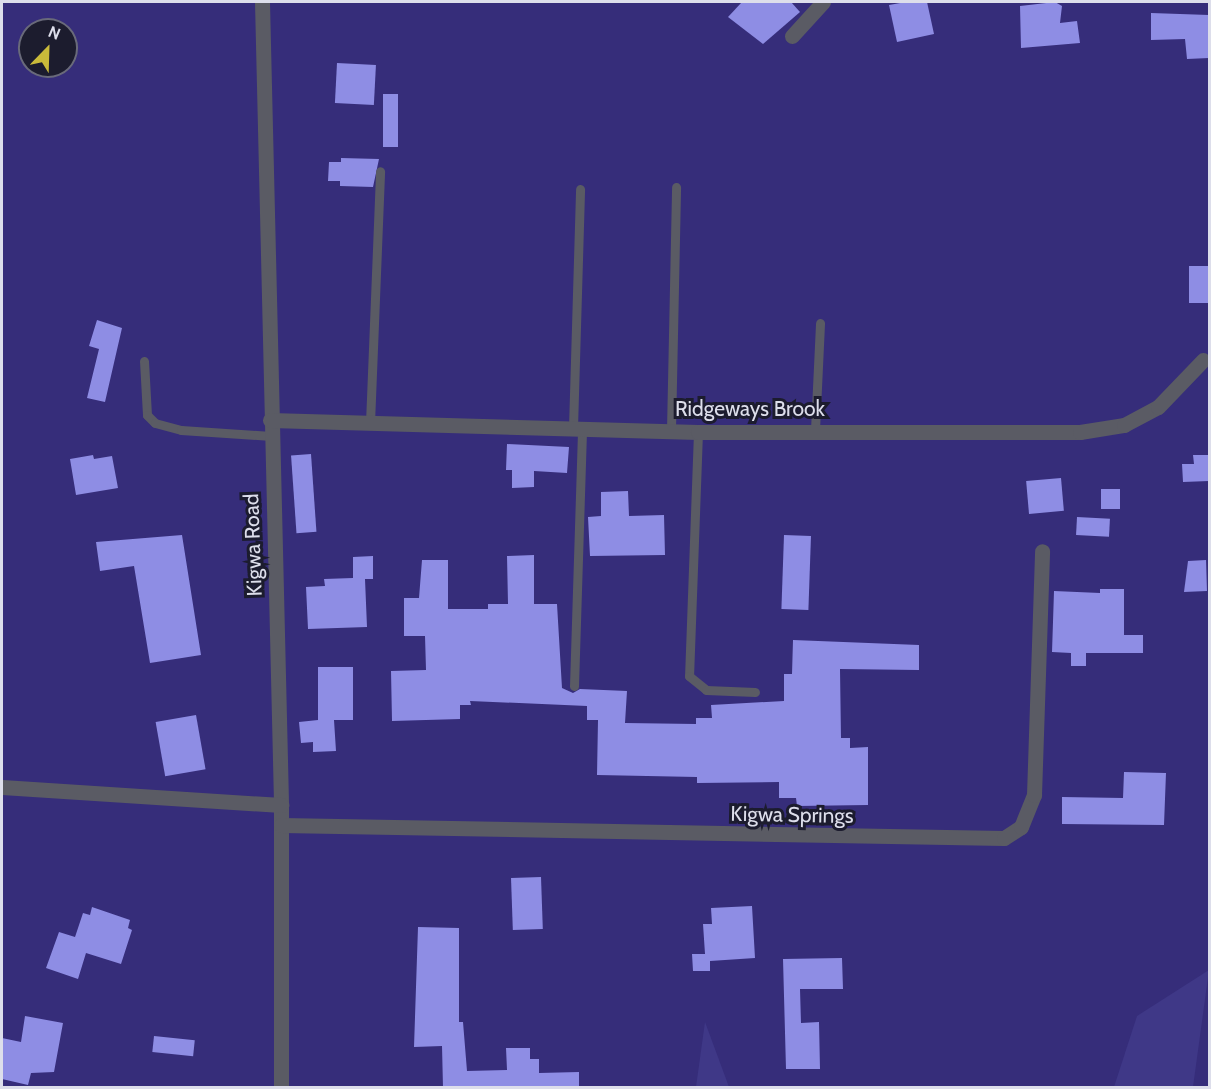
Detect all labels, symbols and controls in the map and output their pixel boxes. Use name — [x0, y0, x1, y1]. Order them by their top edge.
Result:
north arrow — [18, 18, 78, 78]
text: N — [46, 22, 63, 44]
street label: Ridgeways Brook — [675, 396, 825, 422]
street label: Kigwa Road — [239, 493, 267, 597]
street label: Kigwa Springs — [730, 801, 854, 829]

